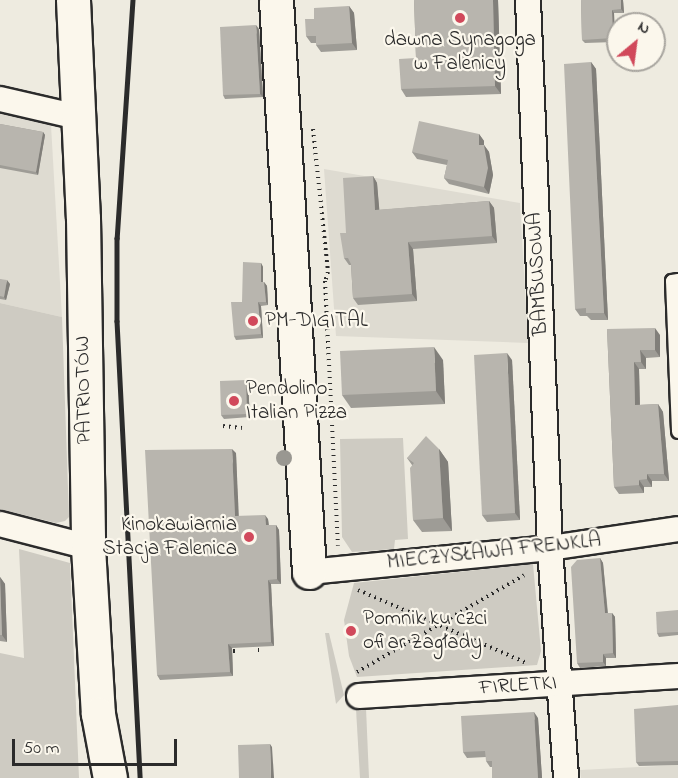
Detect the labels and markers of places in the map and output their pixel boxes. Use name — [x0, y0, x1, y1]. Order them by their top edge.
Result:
marker: dawna Synagoga w Falenicy — [453, 11, 467, 25]
place label: dawna Synagoga w Falenicy — [384, 27, 536, 77]
place label: PM-DIGITAL — [265, 308, 368, 334]
marker: PM-DIGITAL — [246, 314, 260, 328]
place label: Pendolino Italian Pizza — [246, 376, 347, 426]
marker: Pendolino Italian Pizza — [227, 394, 241, 408]
place label: Kinokawiarnia Stacja Falenica — [102, 512, 237, 562]
marker: Kinokawiarnia Stacja Falenica — [242, 530, 256, 544]
place label: Pomnik ku czci ofiar Zagłady — [363, 606, 487, 656]
marker: Pomnik ku czci ofiar Zagłady — [344, 624, 358, 638]

